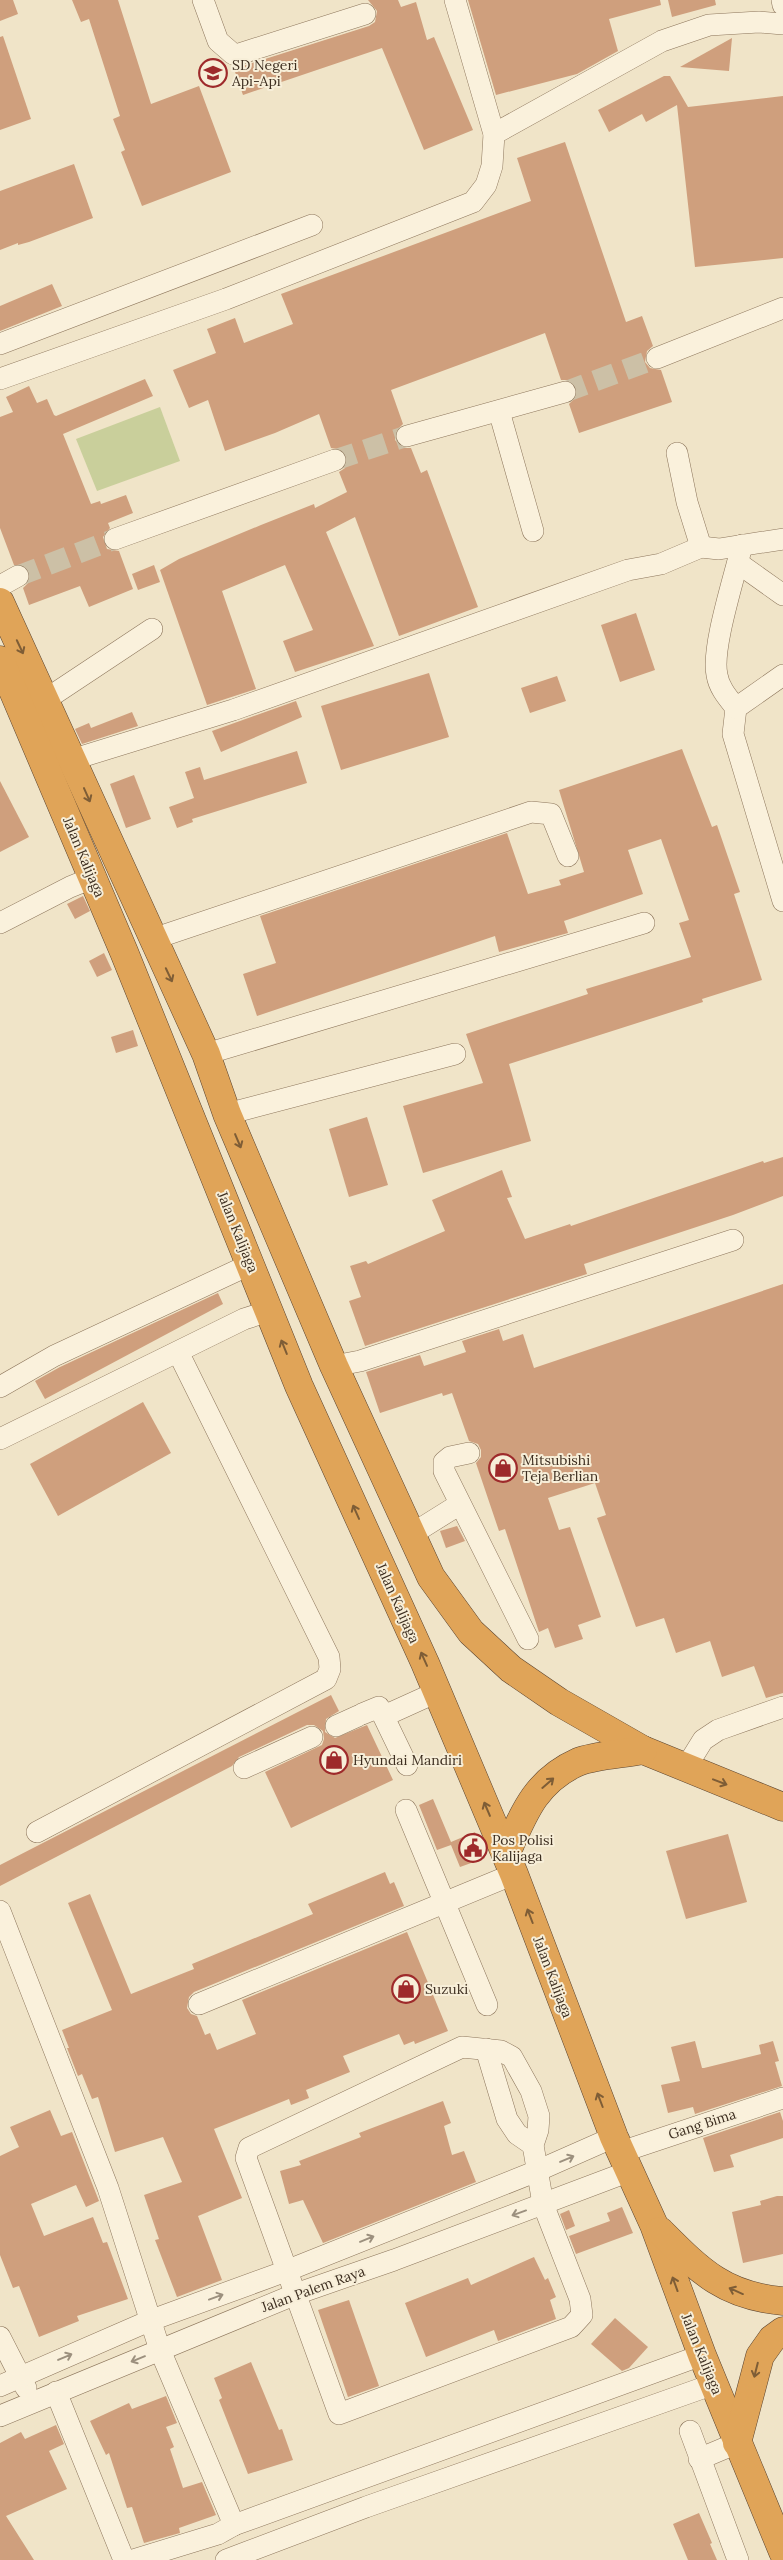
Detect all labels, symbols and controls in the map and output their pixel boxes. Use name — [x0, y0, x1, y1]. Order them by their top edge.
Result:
place label: SD Negeri Api-Api — [231, 56, 297, 90]
school or university icon: SD Negeri Api-Api — [198, 58, 228, 88]
one-way arrow — [16, 639, 26, 654]
one-way arrow — [83, 787, 93, 802]
street label: Jalan Kalijaga — [59, 813, 109, 900]
one-way arrow — [164, 967, 174, 982]
one-way arrow — [234, 1133, 243, 1148]
street label: Jalan Kalijaga — [213, 1188, 262, 1275]
one-way arrow — [278, 1340, 288, 1355]
place label: Mitsubishi Teja Berlian — [522, 1451, 599, 1485]
shop icon: Mitsubishi Teja Berlian — [488, 1453, 518, 1483]
one-way arrow — [351, 1505, 361, 1520]
street label: Jalan Kalijaga — [372, 1559, 424, 1646]
one-way arrow — [418, 1652, 428, 1667]
shop icon: Hyundai Mandiri — [319, 1745, 349, 1775]
place label: Hyundai Mandiri — [353, 1751, 462, 1769]
one-way arrow — [542, 1778, 555, 1789]
one-way arrow — [712, 1778, 727, 1788]
one-way arrow — [481, 1802, 491, 1817]
place label: Pos Polisi Kalijaga — [492, 1831, 553, 1865]
public building icon: Pos Polisi Kalijaga — [458, 1833, 488, 1863]
one-way arrow — [525, 1908, 534, 1924]
street label: Jalan Kalijaga — [529, 1933, 577, 2020]
shop icon: Suzuki — [391, 1974, 421, 2004]
place label: Suzuki — [425, 1980, 468, 1998]
one-way arrow — [595, 2093, 604, 2108]
street label: Gang Bima — [666, 2105, 738, 2143]
one-way arrow — [559, 2153, 574, 2163]
one-way arrow — [511, 2209, 527, 2218]
one-way arrow — [359, 2234, 375, 2243]
street label: Jalan Palem Raya — [258, 2262, 367, 2316]
one-way arrow — [670, 2276, 679, 2292]
one-way arrow — [729, 2285, 744, 2295]
one-way arrow — [207, 2292, 223, 2301]
street label: Jalan Kalijaga — [677, 2310, 726, 2397]
one-way arrow — [57, 2352, 72, 2362]
one-way arrow — [131, 2354, 146, 2364]
one-way arrow — [751, 2361, 760, 2377]

